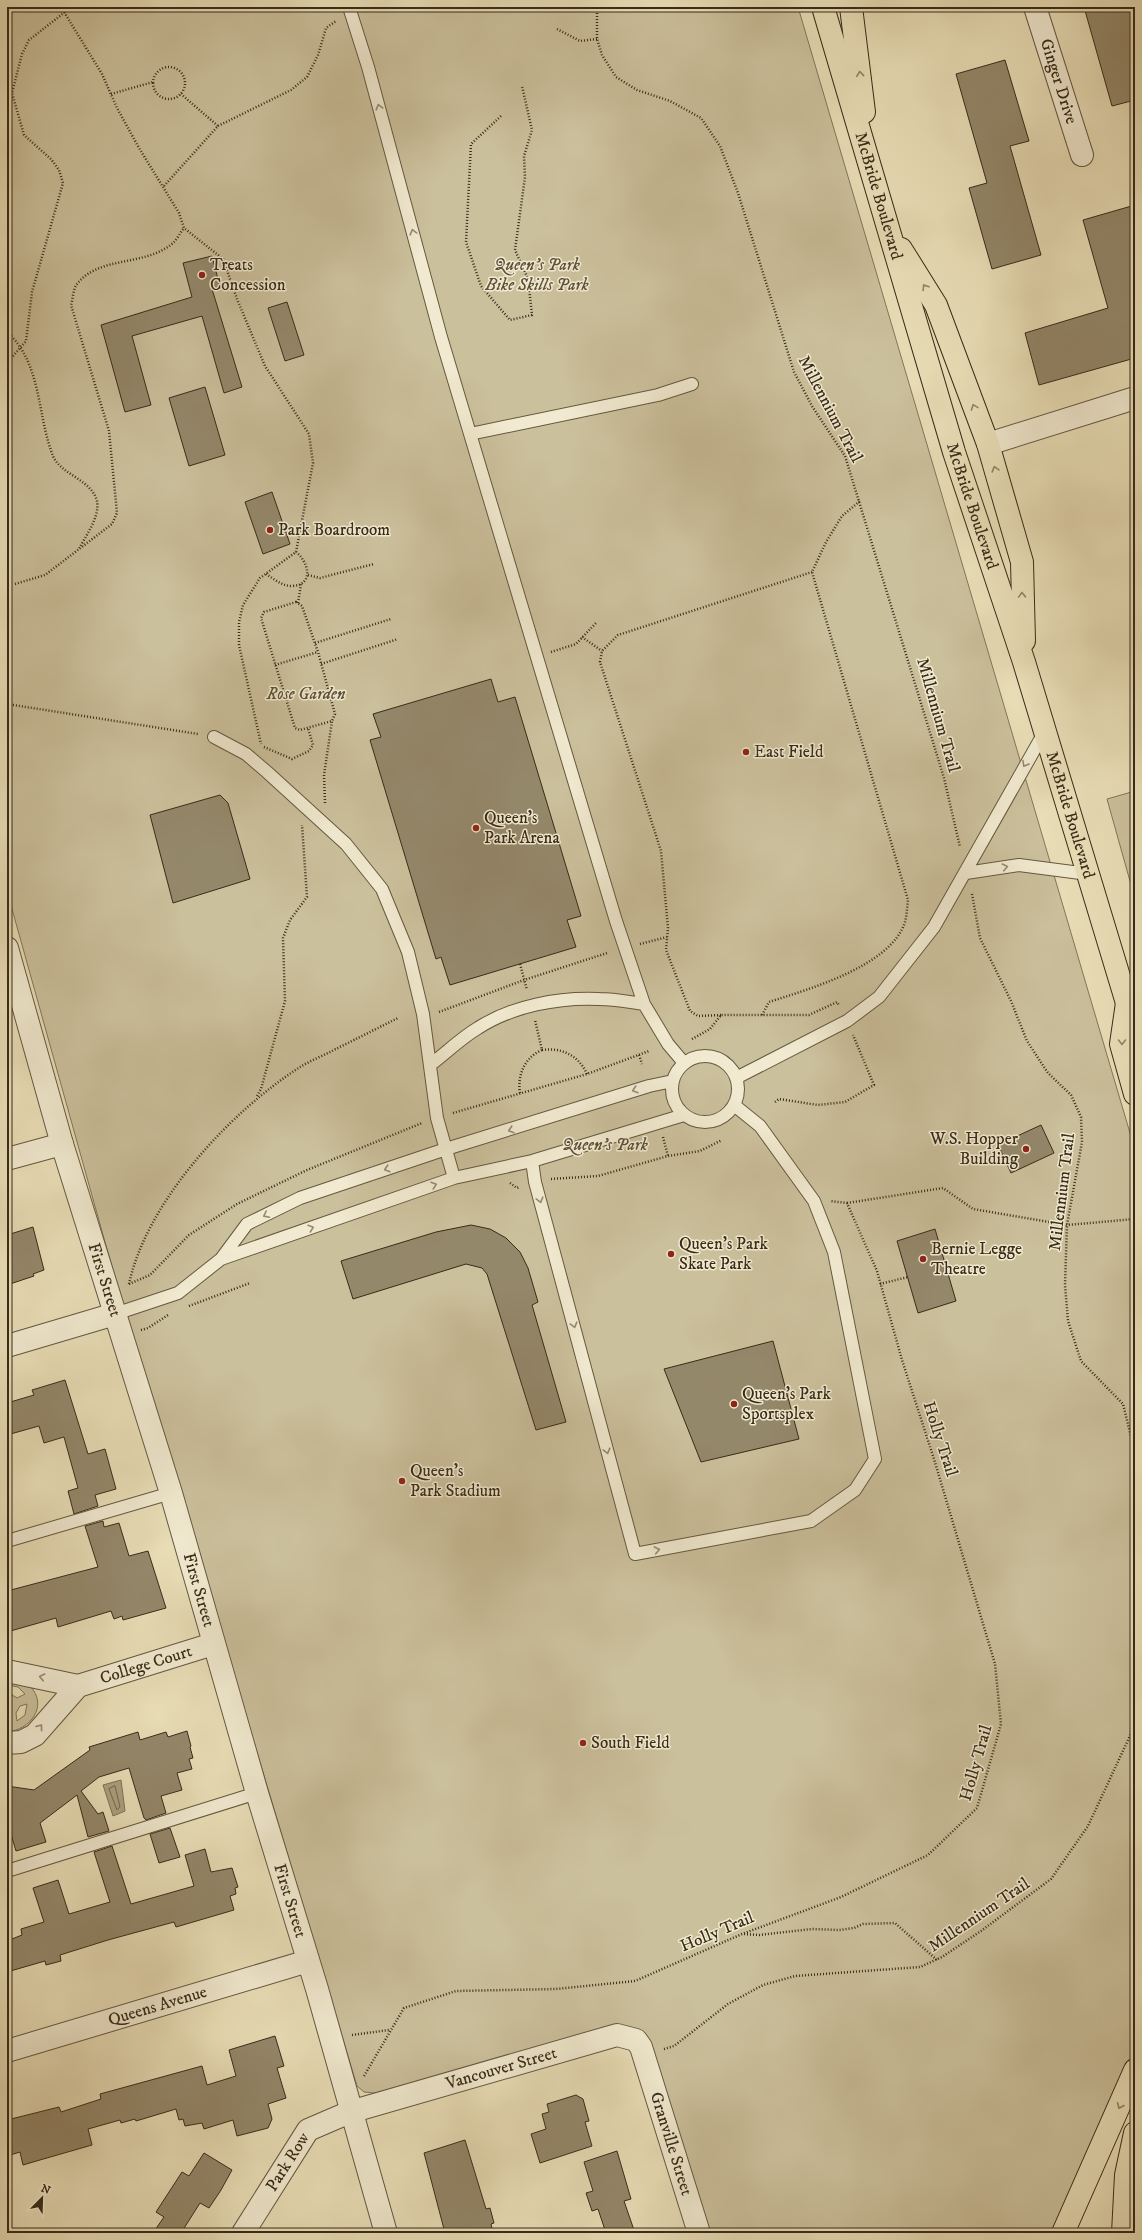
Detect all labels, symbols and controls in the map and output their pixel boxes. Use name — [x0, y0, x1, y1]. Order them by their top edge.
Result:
street label: Ginger Drive — [1035, 36, 1082, 127]
one-way arrow — [856, 71, 865, 77]
one-way arrow — [375, 104, 384, 111]
street label: McBride Boulevard — [849, 130, 908, 263]
one-way arrow — [409, 229, 417, 236]
place label: Treats Concession — [210, 254, 286, 296]
park label: Queen's Park Bike Skills Park — [484, 254, 590, 296]
marker: Treats Concession — [197, 270, 207, 280]
one-way arrow — [922, 284, 930, 291]
street label: Millennium Trail — [793, 352, 867, 466]
one-way arrow — [971, 404, 979, 411]
street label: McBride Boulevard — [941, 440, 1004, 573]
one-way arrow — [991, 465, 1000, 472]
place label: Park Boardroom — [278, 519, 390, 541]
marker: Park Boardroom — [265, 525, 275, 535]
one-way arrow — [1018, 592, 1027, 598]
street label: Millennium Trail — [911, 655, 965, 775]
park label: Rose Garden — [266, 683, 346, 705]
place label: East Field — [754, 741, 824, 763]
marker: East Field — [741, 747, 751, 757]
street label: McBride Boulevard — [1041, 749, 1100, 882]
one-way arrow — [1023, 760, 1030, 767]
place label: Queen's Park Arena — [484, 807, 560, 849]
marker: Queen's Park Arena — [471, 823, 481, 833]
one-way arrow — [1002, 864, 1008, 872]
one-way arrow — [1118, 1039, 1126, 1045]
one-way arrow — [632, 1085, 639, 1094]
one-way arrow — [508, 1125, 515, 1134]
place label: W.S. Hopper Building — [929, 1128, 1019, 1170]
street label: Millennium Trail — [1044, 1132, 1080, 1252]
park label: Queen's Park — [562, 1134, 649, 1156]
marker: W.S. Hopper Building — [1021, 1144, 1031, 1154]
one-way arrow — [384, 1164, 391, 1173]
one-way arrow — [431, 1181, 438, 1190]
one-way arrow — [535, 1196, 544, 1203]
one-way arrow — [263, 1210, 270, 1218]
one-way arrow — [308, 1224, 315, 1232]
place label: Queen's Park Skate Park — [679, 1233, 768, 1275]
place label: Bernie Legge Theatre — [931, 1238, 1022, 1280]
street label: First Street — [83, 1240, 126, 1320]
marker: Queen's Park Skate Park — [666, 1249, 676, 1259]
marker: Bernie Legge Theatre — [918, 1254, 928, 1264]
one-way arrow — [569, 1322, 577, 1328]
place label: Queen's Park Sportsplex — [742, 1383, 831, 1425]
street label: Holly Trail — [917, 1398, 963, 1480]
marker: Queen's Park Sportsplex — [729, 1399, 739, 1409]
one-way arrow — [602, 1447, 611, 1454]
place label: Queen's Park Stadium — [410, 1460, 501, 1502]
marker: Queen's Park Stadium — [397, 1476, 407, 1486]
one-way arrow — [654, 1547, 660, 1555]
street label: First Street — [178, 1550, 220, 1630]
street label: College Court — [97, 1640, 195, 1690]
one-way arrow — [39, 1674, 46, 1682]
street label: Holly Trail — [955, 1722, 997, 1804]
one-way arrow — [35, 1725, 42, 1732]
place label: South Field — [591, 1732, 670, 1754]
marker: South Field — [578, 1738, 588, 1748]
street label: First Street — [268, 1861, 312, 1941]
street label: Millennium Trail — [924, 1873, 1034, 1957]
street label: Holly Trail — [677, 1907, 757, 1957]
street label: Queens Avenue — [105, 1981, 210, 2031]
street label: Vancouver Street — [442, 2042, 560, 2095]
street label: Granville Street — [645, 2089, 698, 2199]
one-way arrow — [1117, 2102, 1125, 2110]
street label: Park Row — [261, 2128, 315, 2196]
north arrow — [22, 2178, 62, 2218]
text: N — [39, 2182, 52, 2198]

